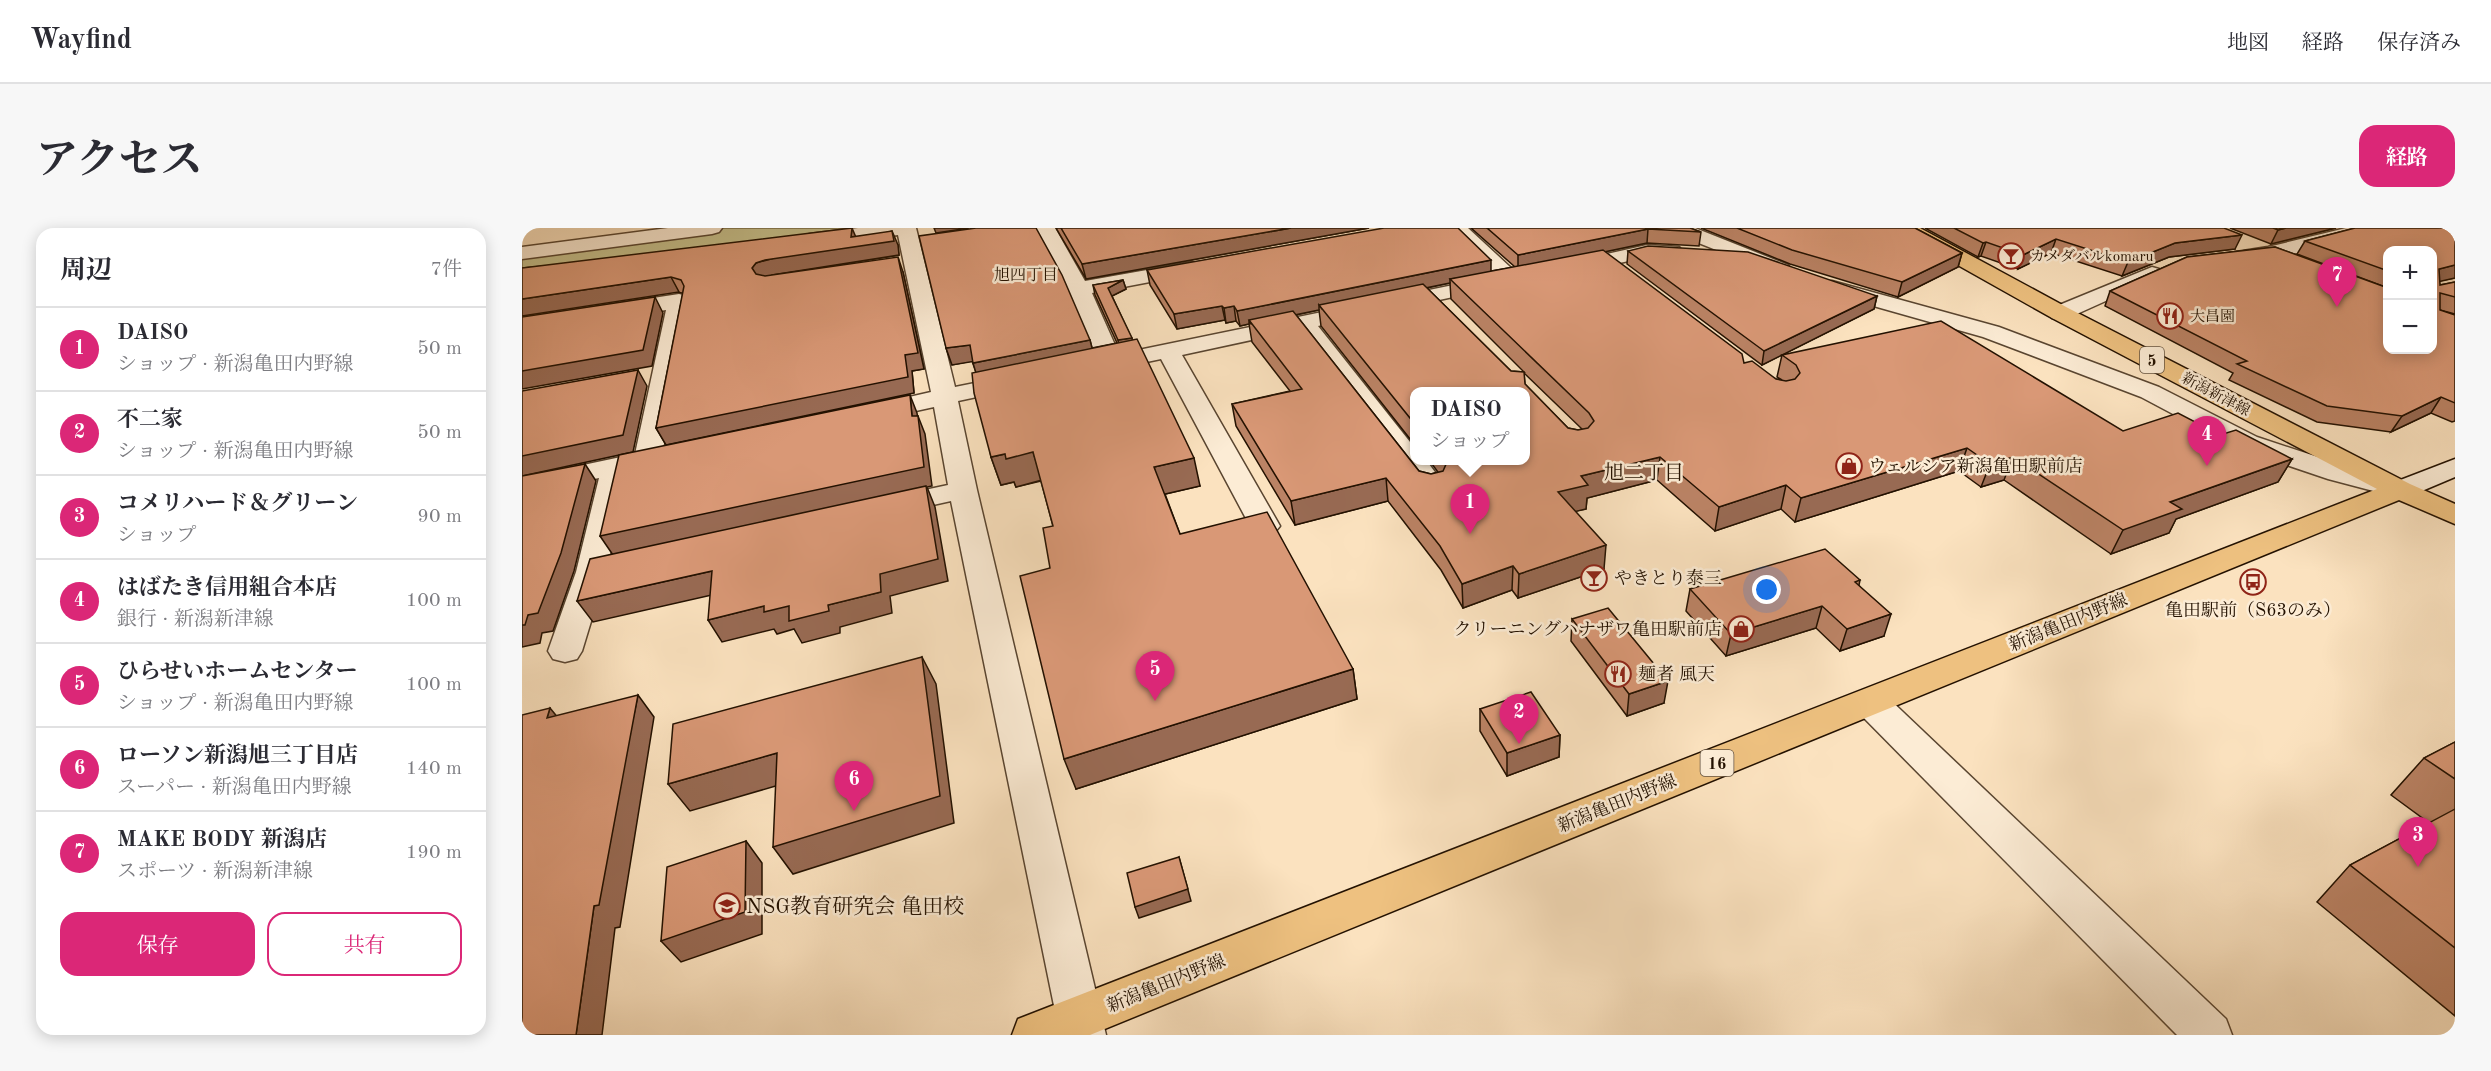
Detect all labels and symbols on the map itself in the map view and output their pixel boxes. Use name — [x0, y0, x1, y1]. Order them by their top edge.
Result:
bar icon: カメダバルkomaru — [1996, 241, 2026, 271]
place label: カメダバルkomaru — [2030, 248, 2154, 265]
pin: 7 — [2318, 257, 2356, 307]
district label: 旭四丁目 — [994, 266, 1058, 284]
restaurant icon: 大昌園 — [2155, 301, 2185, 331]
place label: 大昌園 — [2190, 308, 2235, 325]
road number: 5 — [2140, 347, 2164, 373]
street label: 新潟新津線 — [2179, 369, 2253, 420]
pin: 4 — [2188, 416, 2226, 466]
shop icon: ウェルシア新潟亀田駅前店 — [1834, 451, 1864, 481]
place label: ウェルシア新潟亀田駅前店 — [1868, 456, 2083, 476]
district label: 旭二丁目 — [1604, 462, 1684, 484]
pin: 1 — [1450, 484, 1490, 534]
bar icon: やきとり泰三 — [1579, 563, 1609, 593]
bus stop icon: 亀田駅前（S63のみ） — [2238, 567, 2268, 597]
place label: やきとり泰三 — [1614, 568, 1722, 588]
your location — [1752, 575, 1781, 604]
street label: 新潟亀田内野線 — [2006, 589, 2130, 655]
place label: 亀田駅前（S63のみ） — [2165, 600, 2341, 620]
shop icon: クリーニングハナザワ亀田駅前店 — [1726, 614, 1756, 644]
place label: クリーニングハナザワ亀田駅前店 — [1453, 619, 1722, 639]
pin: 5 — [1136, 652, 1174, 701]
restaurant icon: 麺者 風天 — [1603, 659, 1633, 689]
place label: 麺者 風天 — [1638, 664, 1715, 684]
pin: 2 — [1500, 694, 1538, 744]
road number: 16 — [1700, 750, 1734, 776]
pin: 6 — [834, 762, 874, 811]
street label: 新潟亀田内野線 — [1555, 770, 1679, 836]
pin: 3 — [2398, 818, 2438, 867]
school or university icon: NSG教育研究会 亀田校 — [712, 891, 742, 921]
place label: NSG教育研究会 亀田校 — [746, 895, 964, 918]
street label: 新潟亀田内野線 — [1104, 950, 1228, 1016]

